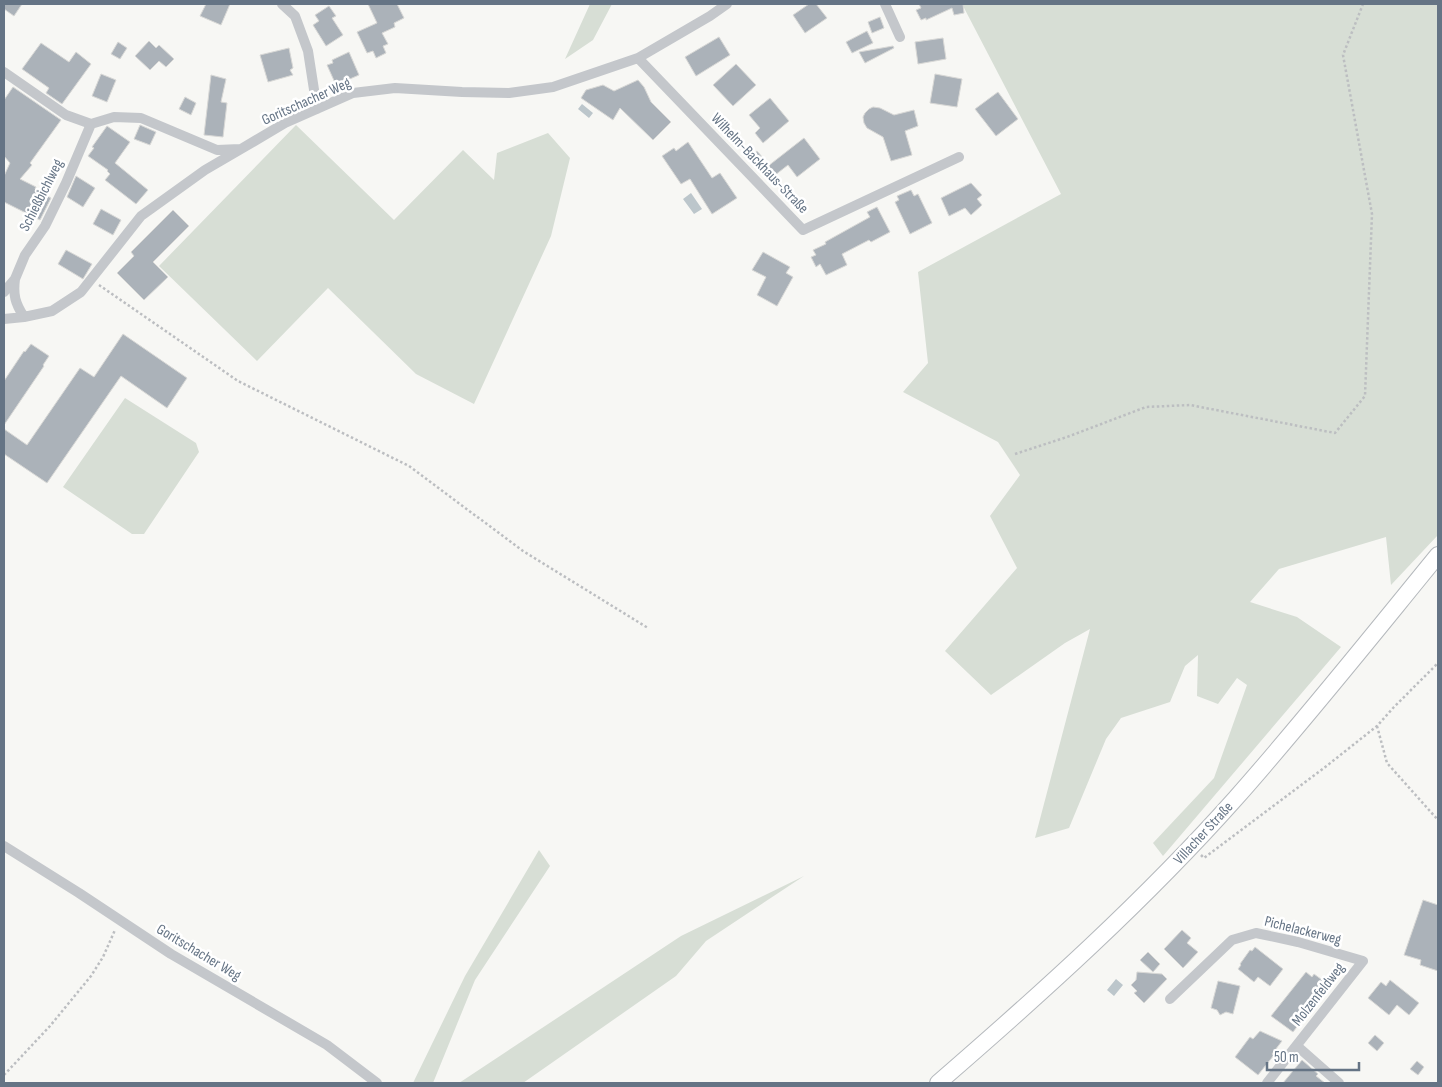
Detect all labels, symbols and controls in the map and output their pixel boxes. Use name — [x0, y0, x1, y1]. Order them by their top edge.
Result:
street label: Goritschacher Weg — [259, 73, 354, 130]
street label: Wilhelm-Backhaus-Straße — [707, 109, 812, 218]
street label: Schießbichlweg — [15, 156, 68, 235]
street label: Villacher Straße — [1169, 798, 1237, 869]
street label: Pichelackerweg — [1262, 912, 1343, 949]
street label: Goritschacher Weg — [153, 920, 245, 985]
street label: Molzenfeldweg — [1288, 959, 1349, 1030]
scale bar — [1267, 1040, 1360, 1072]
text: 50 m — [1274, 1048, 1299, 1067]

